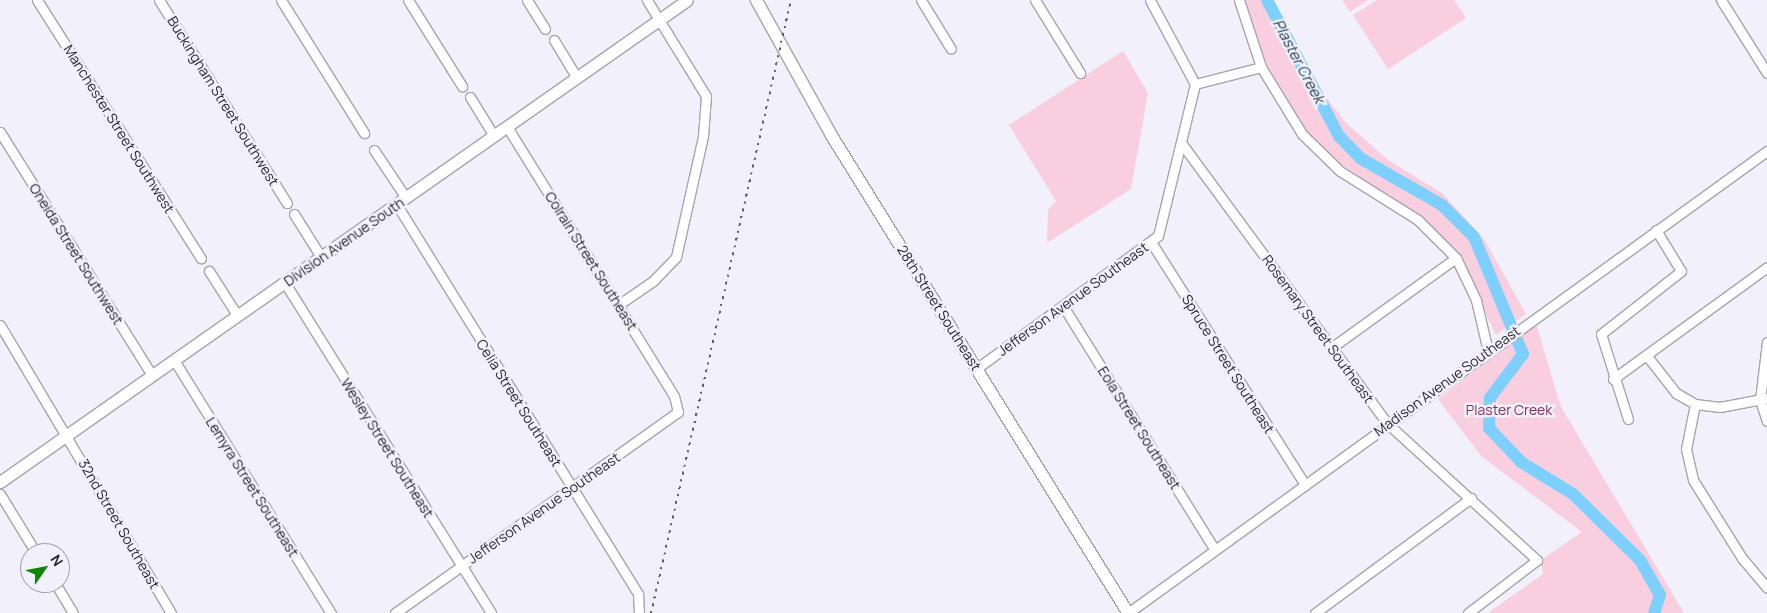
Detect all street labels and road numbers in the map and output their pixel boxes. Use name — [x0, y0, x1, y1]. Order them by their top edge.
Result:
street label: Buckingham Street Southwest — [164, 13, 282, 189]
street label: Manchester Street Southwest — [60, 42, 178, 216]
street label: Oneida Street Southwest — [26, 180, 126, 328]
street label: Colrain Street Southeast — [541, 189, 641, 333]
street label: Division Avenue South — [281, 194, 407, 290]
street label: Jefferson Avenue Southeast — [994, 239, 1152, 359]
street label: 28th Street Southeast — [894, 242, 984, 374]
street label: Rosemary Street Southeast — [1259, 252, 1377, 406]
street label: Spruce Street Southeast — [1178, 291, 1278, 437]
street label: Madison Avenue Southeast — [1371, 322, 1523, 440]
street label: Celia Street Southeast — [473, 336, 565, 470]
street label: Eola Street Southeast — [1094, 363, 1184, 493]
street label: Wesley Street Southeast — [337, 375, 437, 521]
street label: Lemyra Street Southeast — [202, 414, 302, 560]
street label: Jefferson Avenue Southeast — [465, 449, 623, 567]
street label: 32nd Street Southeast — [75, 456, 163, 592]

